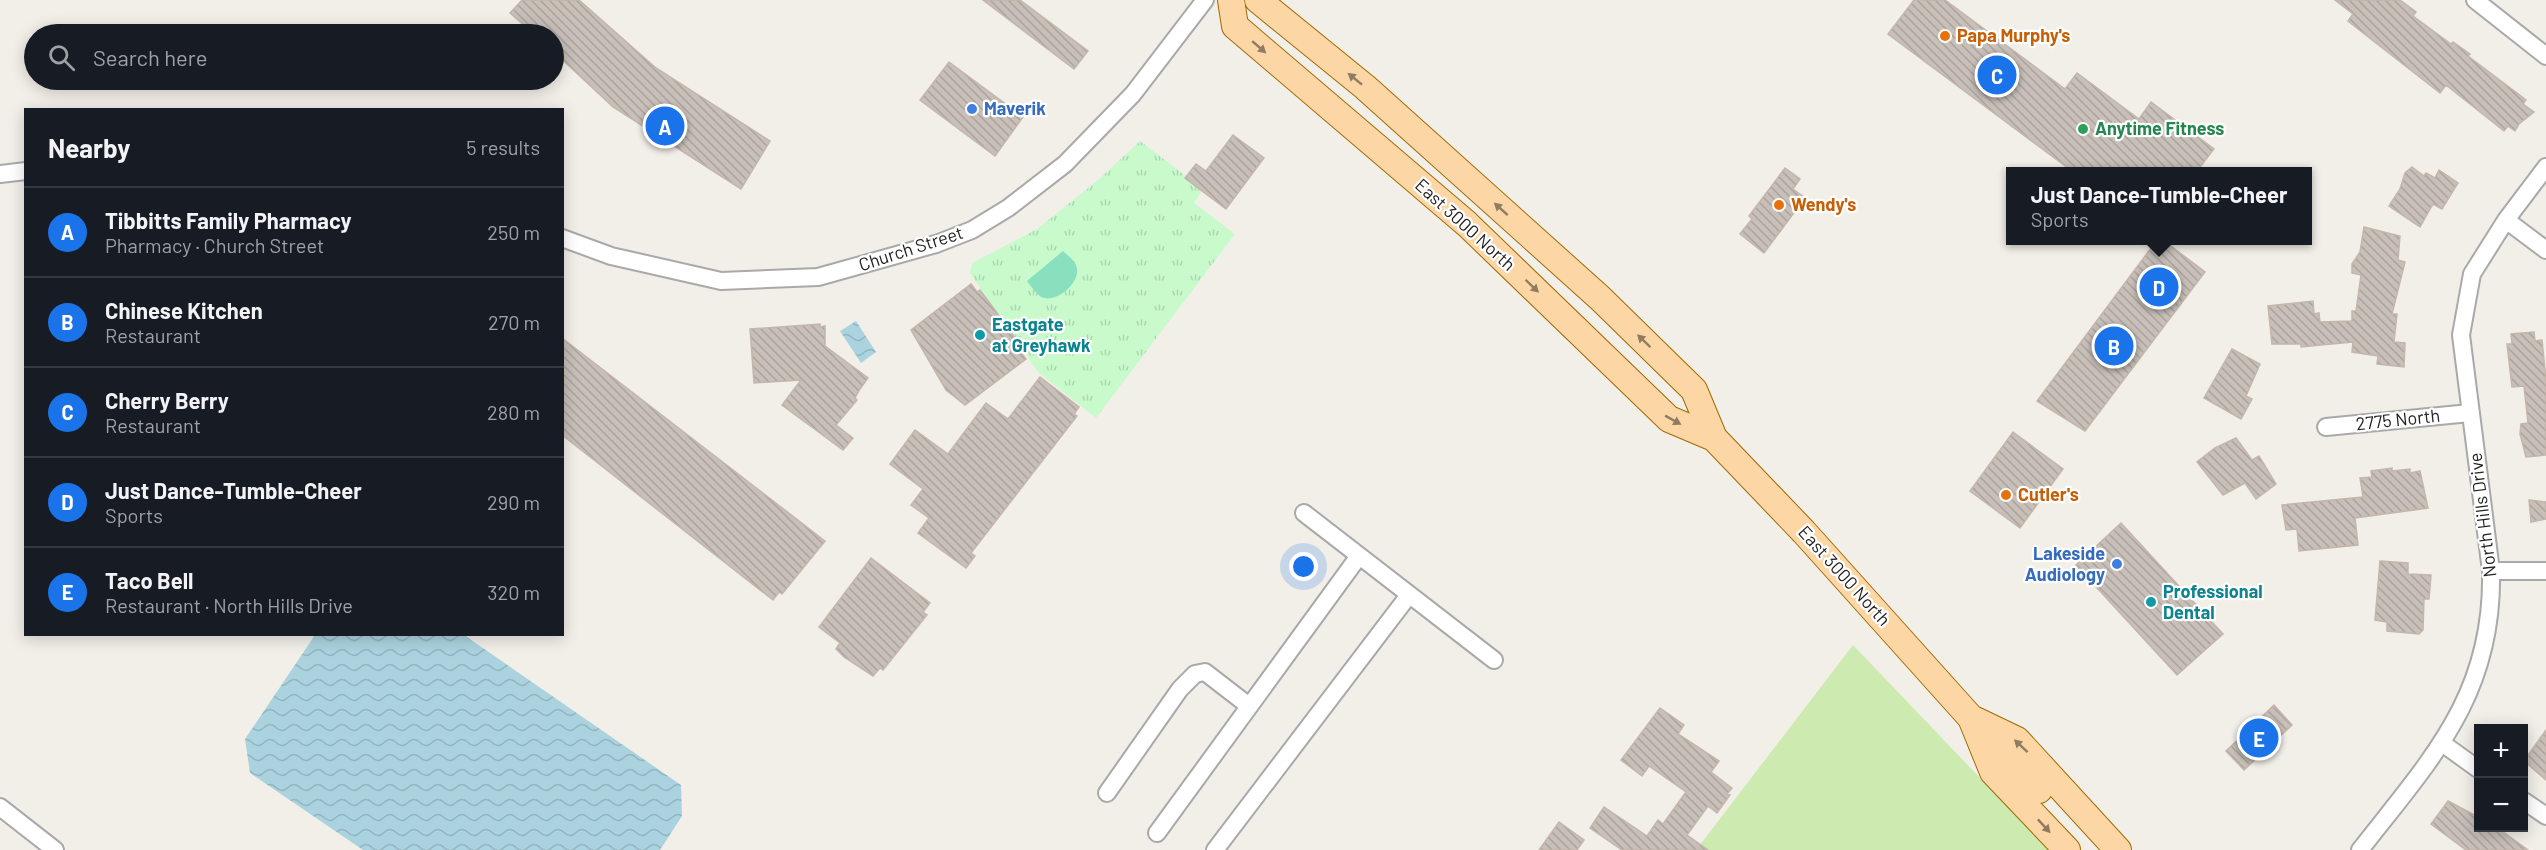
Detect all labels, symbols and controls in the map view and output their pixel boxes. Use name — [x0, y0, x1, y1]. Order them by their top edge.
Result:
search box — [24, 24, 564, 90]
place label: Papa Murphy's — [1957, 24, 2070, 46]
marker: Papa Murphy's — [1938, 29, 1952, 43]
one-way arrow — [1251, 40, 1266, 53]
icon: search — [45, 41, 78, 74]
text: Search here — [93, 44, 207, 70]
pin: C — [1978, 52, 2016, 98]
one-way arrow — [1348, 73, 1363, 86]
place label: Maverik — [984, 97, 1046, 119]
marker: Maverik — [965, 102, 979, 116]
pin: A — [646, 104, 684, 148]
place label: Anytime Fitness — [2095, 117, 2224, 139]
marker: Anytime Fitness — [2076, 122, 2090, 136]
text: Nearby — [48, 132, 130, 163]
text: 5 results — [466, 135, 540, 159]
popup — [2006, 167, 2312, 245]
street label: East 3000 North — [1411, 173, 1520, 275]
text: Just Dance-Tumble-Cheer — [2031, 181, 2287, 207]
place label: Wendy's — [1791, 193, 1856, 215]
marker: Wendy's — [1772, 198, 1786, 212]
one-way arrow — [1493, 202, 1508, 216]
text: Tibbitts Family Pharmacy — [105, 207, 352, 233]
text: Sports — [2031, 207, 2089, 231]
text: A — [61, 220, 74, 244]
text: 250 m — [487, 220, 540, 244]
street label: Church Street — [856, 221, 966, 275]
text: Pharmacy · Church Street — [105, 233, 324, 257]
pin: D — [2140, 264, 2178, 310]
one-way arrow — [1525, 279, 1539, 293]
text: Chinese Kitchen — [105, 297, 263, 323]
text: B — [61, 310, 74, 334]
text: 270 m — [488, 310, 540, 334]
place label: Eastgate at Greyhawk — [992, 313, 1091, 356]
text: Restaurant — [105, 323, 201, 347]
pin: B — [2094, 324, 2134, 368]
marker: Eastgate at Greyhawk — [973, 328, 987, 342]
one-way arrow — [1636, 334, 1651, 348]
text: Cherry Berry — [105, 387, 229, 413]
text: C — [61, 400, 74, 424]
text: 280 m — [487, 400, 540, 424]
street label: 2775 North — [2355, 404, 2441, 434]
text: Restaurant — [105, 413, 201, 437]
one-way arrow — [1665, 415, 1682, 425]
street label: North Hills Drive — [2463, 451, 2501, 579]
text: Just Dance-Tumble-Cheer — [105, 477, 362, 503]
place label: Cutler's — [2018, 483, 2079, 505]
marker: Cutler's — [1999, 488, 2013, 502]
text: D — [61, 490, 74, 514]
text: 290 m — [487, 490, 540, 514]
text: Sports — [105, 503, 163, 527]
street label: East 3000 North — [1794, 521, 1896, 630]
place label: Lakeside Audiology — [2025, 542, 2105, 585]
your location — [1289, 552, 1318, 581]
marker: Lakeside Audiology — [2110, 557, 2124, 571]
text: Taco Bell — [105, 567, 193, 593]
text: E — [62, 580, 73, 604]
text: 320 m — [487, 580, 540, 604]
place label: Professional Dental — [2163, 580, 2263, 623]
text: Restaurant · North Hills Drive — [105, 593, 353, 617]
marker: Professional Dental — [2144, 595, 2158, 609]
pin: E — [2240, 716, 2278, 760]
map controls — [2474, 724, 2528, 832]
button: + — [2474, 724, 2528, 778]
one-way arrow — [2013, 739, 2028, 753]
button: − — [2474, 778, 2528, 832]
one-way arrow — [2037, 818, 2050, 833]

